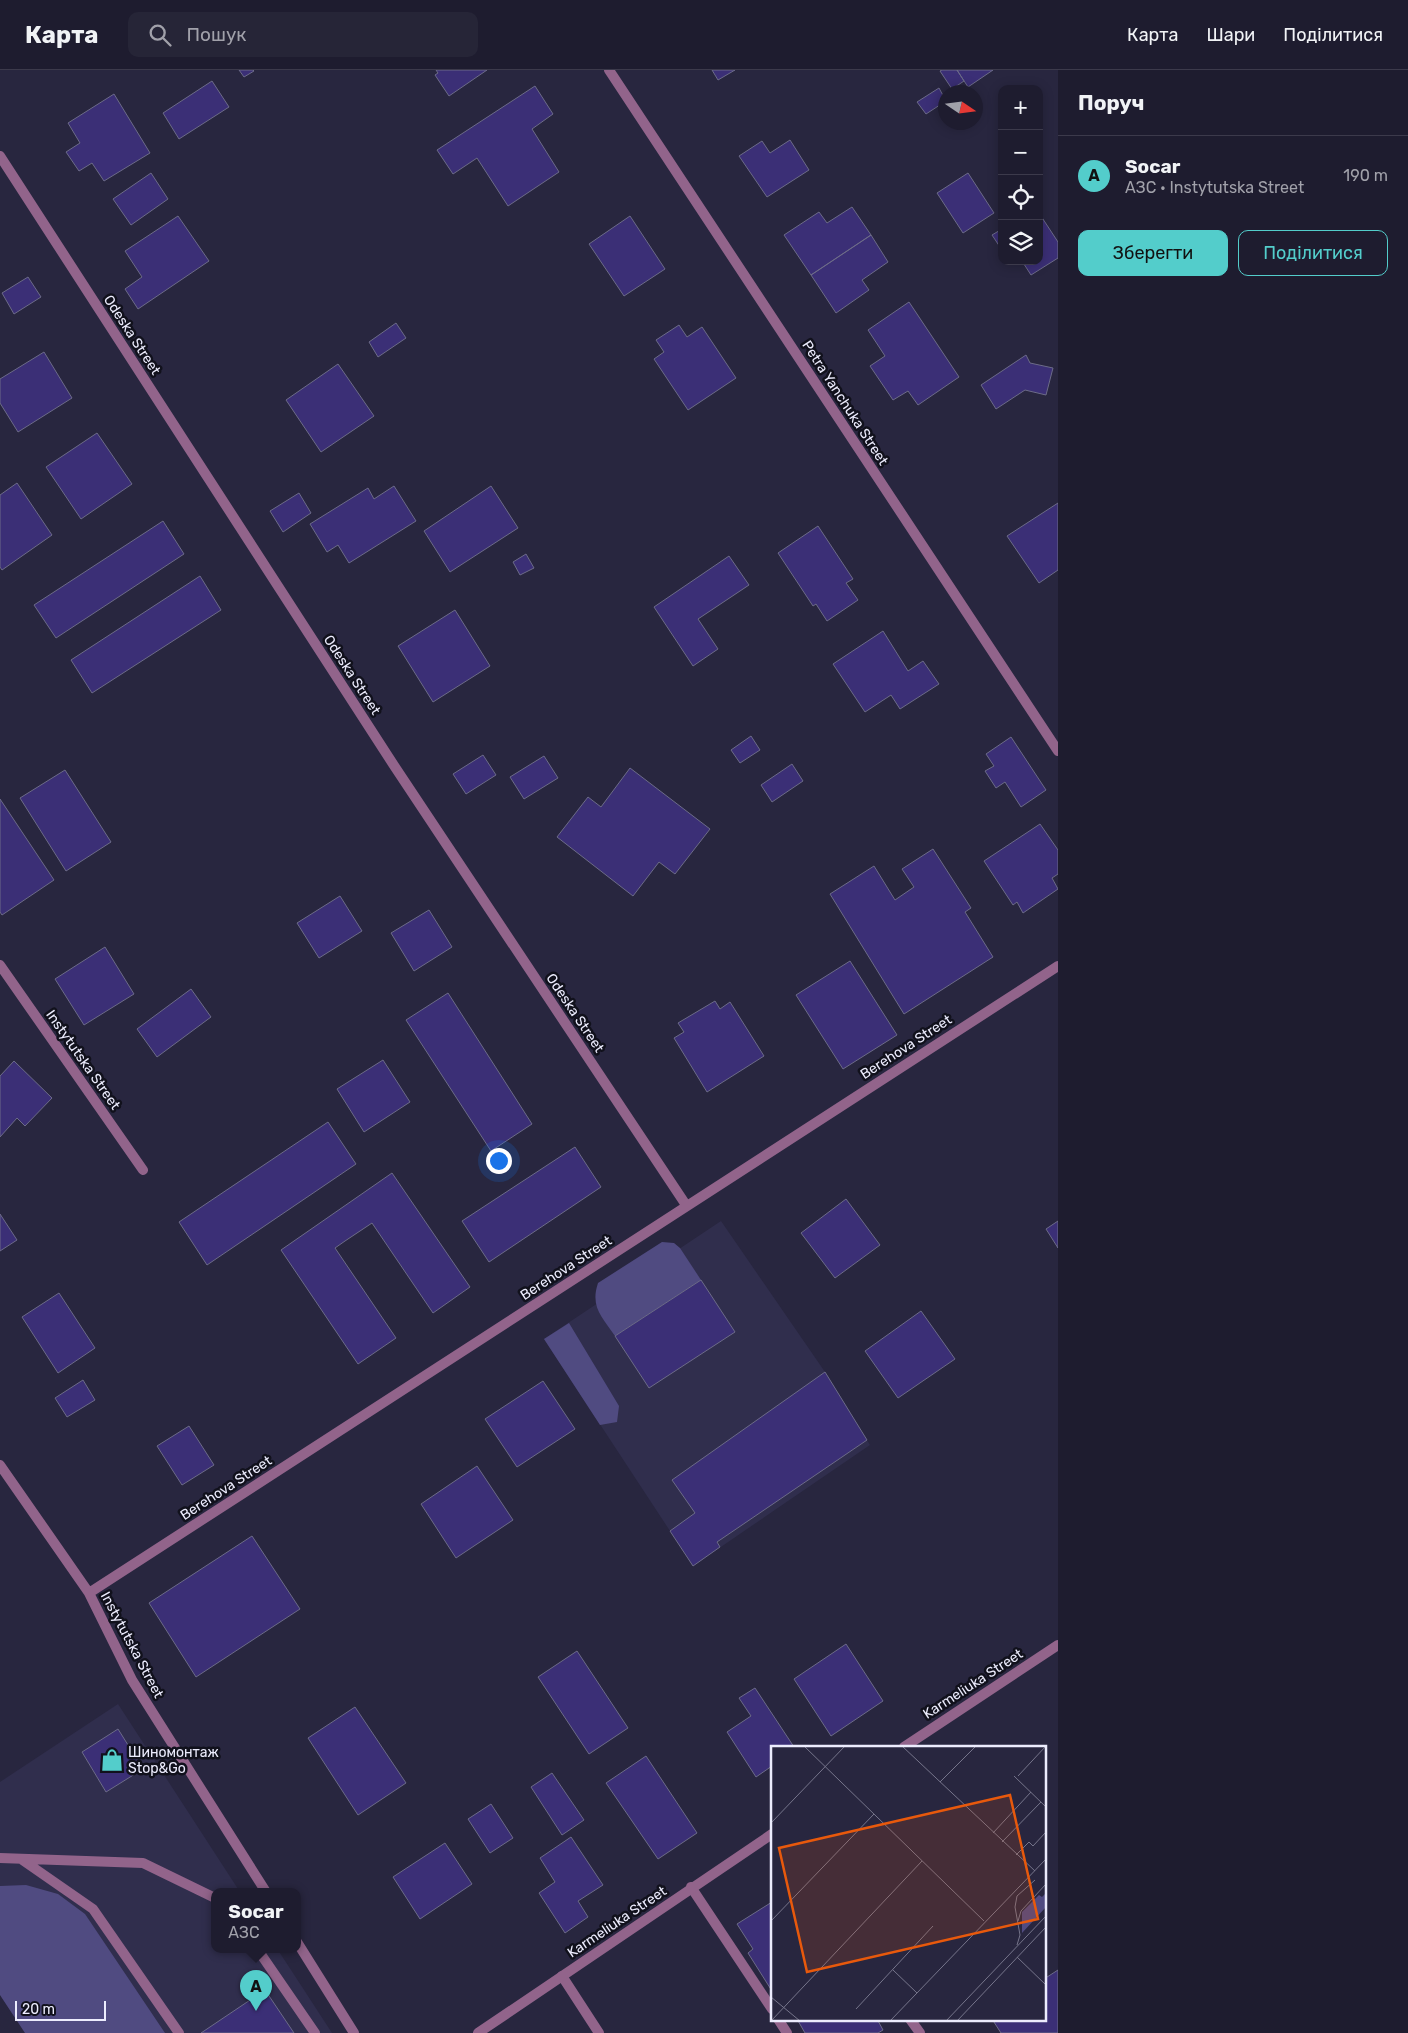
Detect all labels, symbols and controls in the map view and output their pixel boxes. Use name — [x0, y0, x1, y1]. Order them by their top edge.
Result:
search box — [128, 12, 478, 57]
text: Карта — [25, 21, 98, 49]
icon: search — [146, 21, 174, 49]
text: Пошук — [186, 23, 246, 46]
text: Карта — [1127, 24, 1178, 46]
text: Шари — [1206, 24, 1255, 46]
text: Поділитися — [1283, 24, 1383, 46]
north arrow — [938, 85, 983, 130]
map controls — [998, 85, 1043, 265]
button: + — [998, 85, 1043, 130]
text: Поруч — [1078, 90, 1144, 115]
button: − — [998, 130, 1043, 175]
text: Socar — [1125, 155, 1180, 178]
text: A — [1088, 166, 1100, 185]
text: 190 m — [1343, 166, 1388, 185]
button: locate — [998, 175, 1043, 220]
text: АЗС · Instytutska Street — [1125, 178, 1304, 197]
button: layers — [998, 220, 1043, 265]
button: Зберегти — [1078, 230, 1228, 276]
button: Поділитися — [1238, 230, 1388, 276]
street label: Odeska Street — [100, 292, 164, 378]
street label: Petra Yanchuka Street — [798, 337, 892, 469]
street label: Odeska Street — [320, 632, 384, 718]
street label: Odeska Street — [542, 970, 608, 1056]
street label: Instytutska Street — [42, 1007, 124, 1114]
street label: Berehova Street — [857, 1011, 955, 1083]
your location — [486, 1148, 512, 1174]
street label: Berehova Street — [517, 1232, 615, 1304]
street label: Berehova Street — [177, 1452, 275, 1524]
street label: Instytutska Street — [97, 1589, 167, 1701]
street label: Karmeliuka Street — [920, 1645, 1027, 1723]
place label: Шиномонтаж Stop&Go — [128, 1744, 219, 1777]
inset map — [771, 1746, 1046, 2020]
shop icon: Шиномонтаж Stop&Go — [99, 1747, 125, 1773]
street label: Karmeliuka Street — [564, 1882, 670, 1961]
popup — [211, 1888, 301, 1953]
text: Socar — [228, 1900, 284, 1923]
text: АЗС — [228, 1923, 260, 1942]
pin: A — [240, 1970, 272, 2011]
scale bar — [15, 1998, 106, 2021]
text: 20 m — [22, 2001, 55, 2018]

